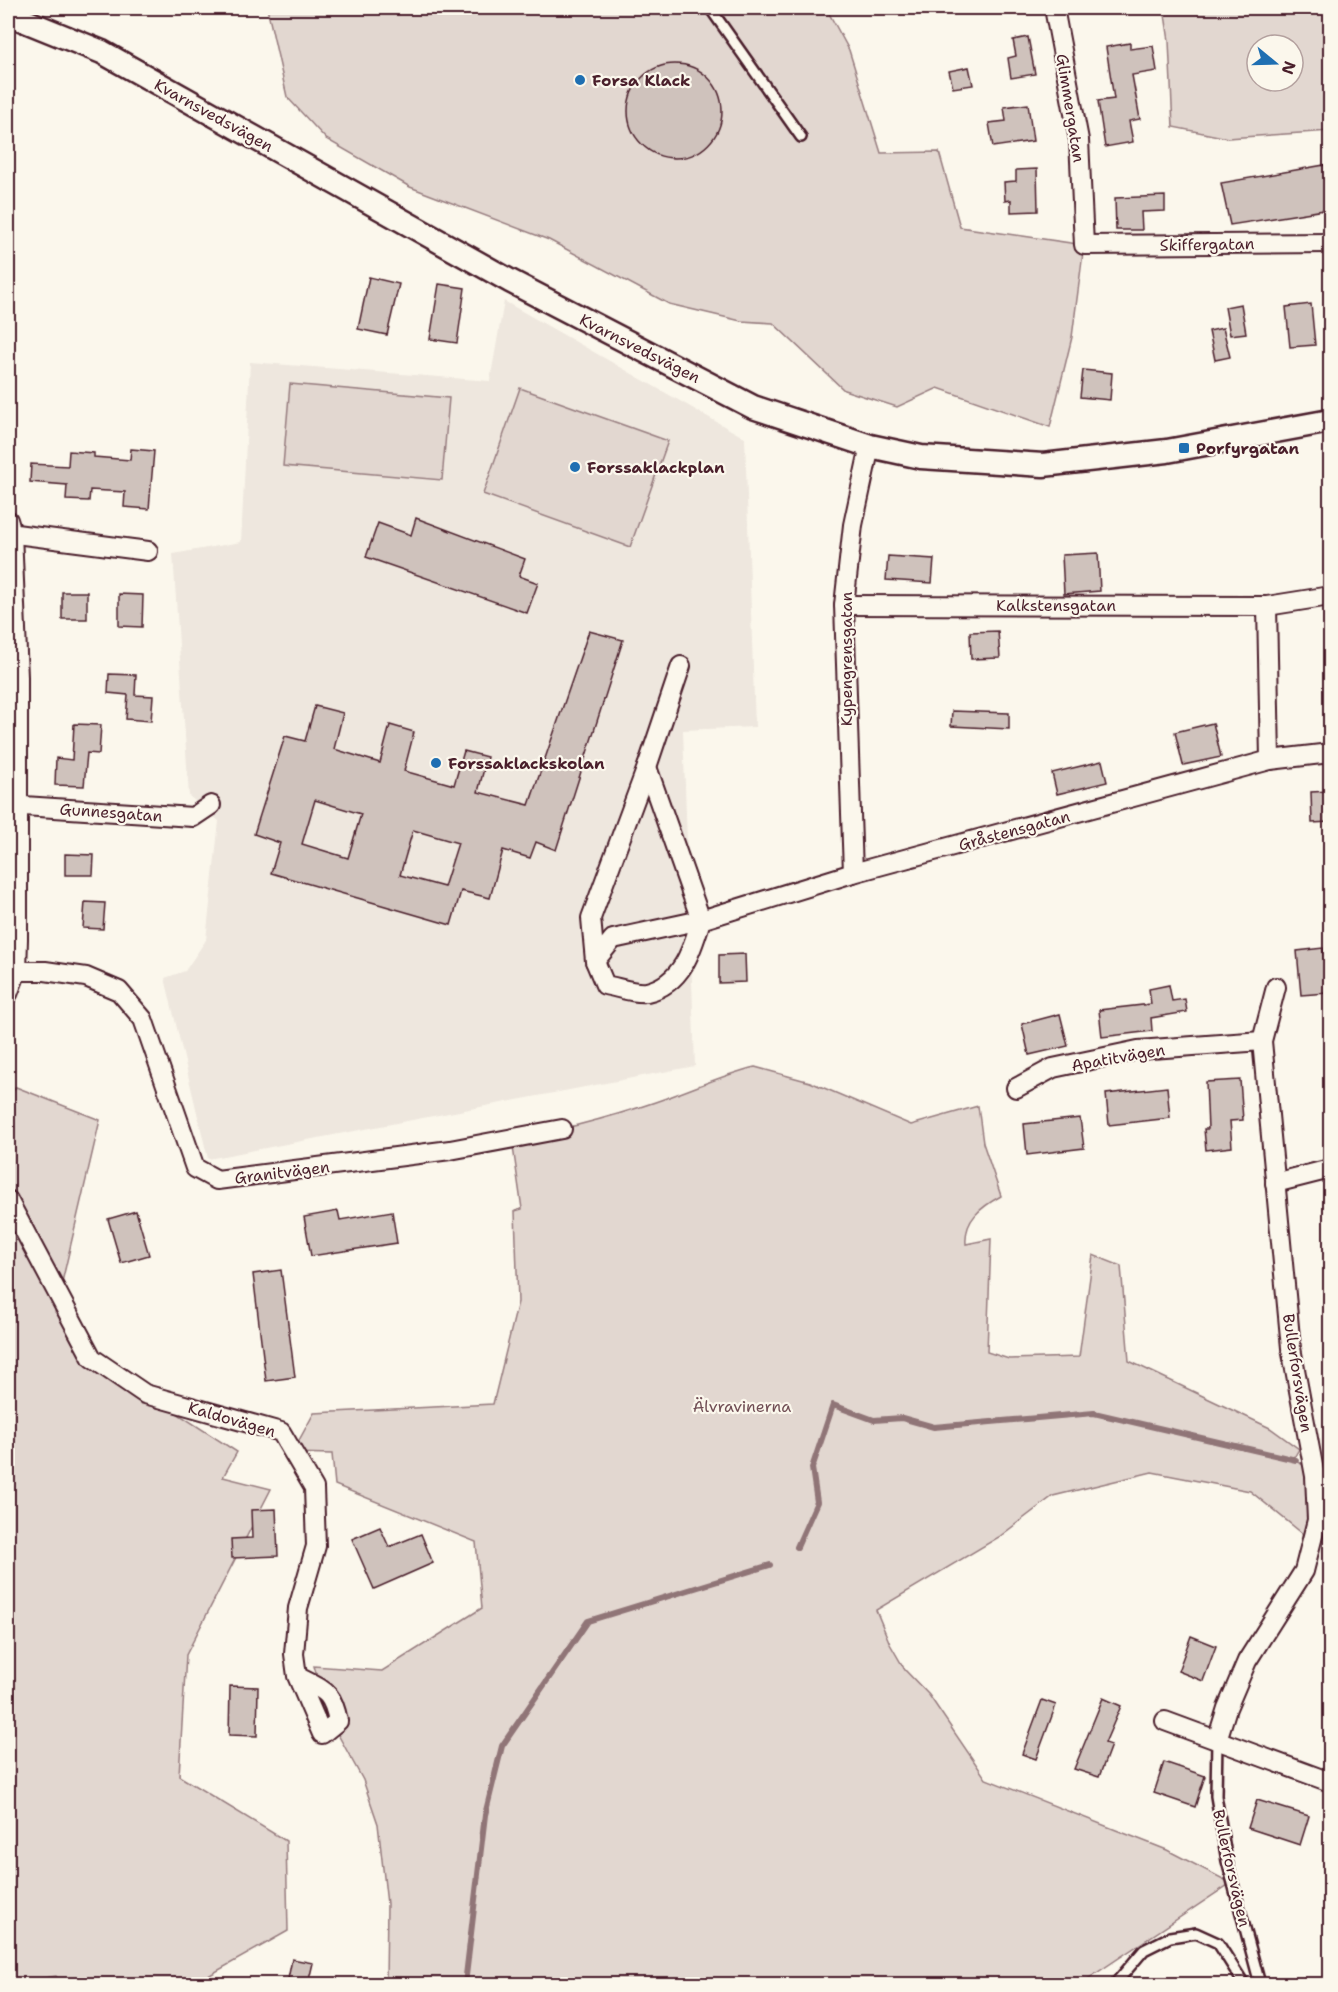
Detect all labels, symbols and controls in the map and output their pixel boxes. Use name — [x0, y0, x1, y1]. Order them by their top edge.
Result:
north arrow — [1245, 33, 1305, 93]
street label: Glimmergatan — [1052, 52, 1090, 164]
text: N — [1277, 58, 1301, 77]
place label: Forsa Klack — [592, 70, 690, 91]
marker: Forsa Klack — [573, 73, 587, 87]
street label: Kvarnsvedsvägen — [151, 74, 277, 157]
street label: Skiffergatan — [1159, 233, 1255, 256]
street label: Kvarnsvedsvägen — [576, 309, 704, 388]
place label: Porfyrgatan — [1196, 438, 1300, 459]
marker: Porfyrgatan — [1177, 441, 1191, 455]
place label: Forssaklackplan — [587, 457, 725, 478]
marker: Forssaklackplan — [568, 460, 582, 474]
street label: Kypengrensgatan — [836, 591, 857, 726]
street label: Kalkstensgatan — [996, 595, 1116, 616]
place label: Forssaklackskolan — [448, 753, 605, 774]
marker: Forssaklackskolan — [429, 756, 443, 770]
street label: Gunnesgatan — [59, 798, 163, 827]
street label: Gråstensgatan — [956, 805, 1072, 855]
street label: Apatitvägen — [1070, 1039, 1167, 1076]
street label: Granitvägen — [233, 1156, 331, 1189]
street label: Bullerforsvägen — [1278, 1312, 1317, 1434]
park label: Älvravinerna — [693, 1396, 791, 1417]
street label: Kaldovägen — [186, 1397, 278, 1442]
street label: Bullerforsvägen — [1208, 1807, 1255, 1929]

